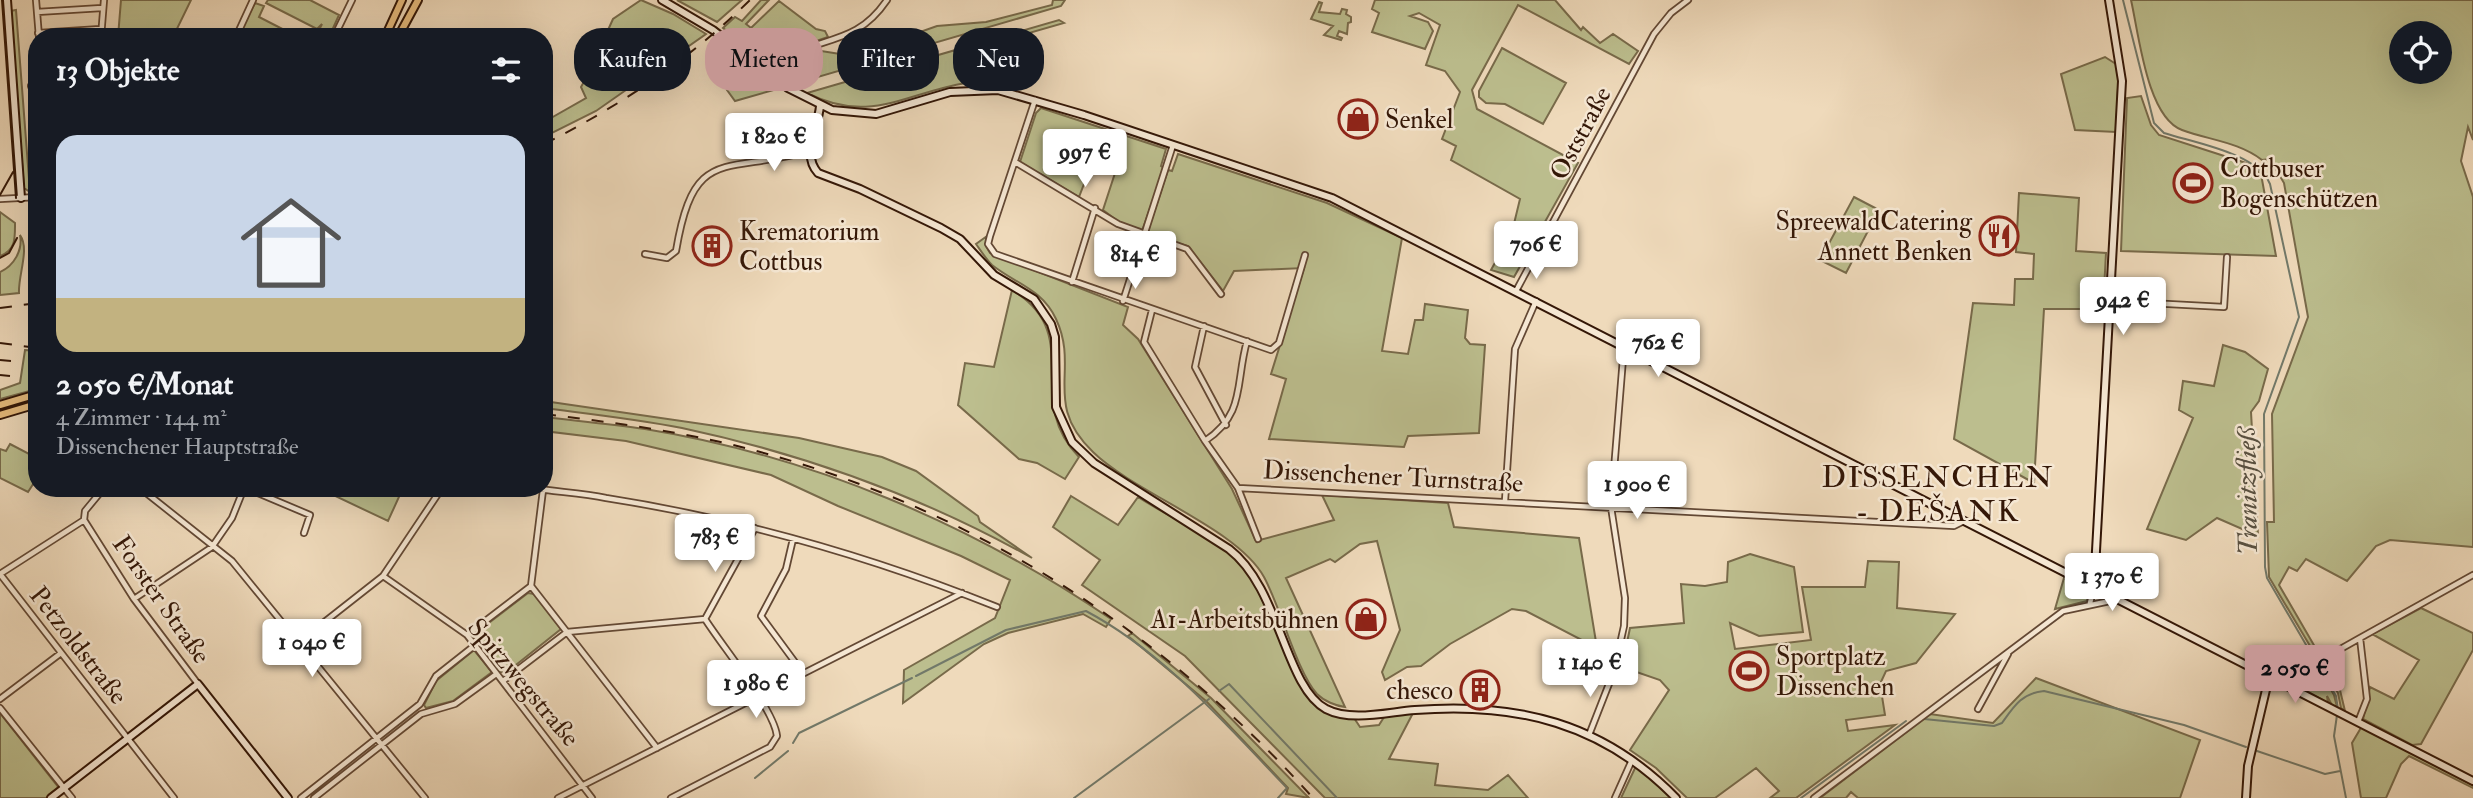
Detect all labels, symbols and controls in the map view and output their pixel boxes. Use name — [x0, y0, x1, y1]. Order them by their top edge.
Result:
map controls — [2389, 21, 2452, 84]
button: locate — [2389, 21, 2452, 84]
chip: Kaufen — [574, 28, 691, 91]
chip: Mieten — [705, 28, 823, 91]
chip: Filter — [837, 28, 939, 91]
chip: Neu — [953, 28, 1044, 91]
icon: filters — [487, 51, 525, 89]
text: 13 Objekte — [56, 52, 180, 89]
street label: Oststraße — [1543, 81, 1619, 186]
shop icon: Senkel — [1337, 98, 1379, 140]
place label: Senkel — [1385, 104, 1454, 136]
pin: 1 820 € — [709, 114, 839, 173]
text: 1 820 € — [741, 121, 807, 150]
pin: 997 € — [1036, 130, 1134, 189]
text: 997 € — [1059, 137, 1111, 166]
place label: Cottbuser Bogenschützen — [2220, 153, 2378, 215]
sports icon: Cottbuser Bogenschützen — [2172, 162, 2214, 204]
icon: home — [228, 180, 354, 306]
place label: SpreewaldCatering Annett Benken — [1775, 206, 1973, 268]
restaurant icon: SpreewaldCatering Annett Benken — [1978, 215, 2020, 257]
place label: Krematorium Cottbus — [739, 216, 880, 278]
pin: 706 € — [1487, 222, 1585, 281]
building icon: Krematorium Cottbus — [691, 225, 733, 267]
text: 706 € — [1510, 229, 1562, 258]
pin: 814 € — [1086, 232, 1184, 291]
text: 814 € — [1110, 239, 1160, 268]
pin: 942 € — [2074, 278, 2172, 337]
text: 942 € — [2096, 285, 2150, 314]
pin: 762 € — [1609, 320, 1707, 379]
text: 762 € — [1632, 327, 1684, 356]
text: 2 050 €/Monat — [56, 366, 233, 403]
text: 4 Zimmer · 144 m² — [56, 403, 227, 432]
water label: Tranitzfließ — [2229, 425, 2266, 556]
text: Dissenchener Hauptstraße — [56, 432, 299, 461]
street label: Dissenchener Turnstraße — [1262, 454, 1524, 500]
district label: DISSENCHEN - DEŠANK — [1822, 459, 2054, 530]
pin: 1 900 € — [1572, 462, 1702, 521]
text: 1 900 € — [1604, 469, 1670, 498]
pin: 783 € — [666, 514, 764, 574]
text: 783 € — [691, 522, 739, 551]
street label: Forster Straße — [105, 529, 217, 670]
pin: 1 370 € — [2047, 554, 2177, 613]
text: 1 370 € — [2081, 561, 2143, 590]
street label: Petzoldstraße — [22, 580, 134, 711]
shop icon: A1-Arbeitsbühnen — [1345, 598, 1387, 640]
place label: A1-Arbeitsbühnen — [1150, 604, 1339, 636]
street label: Spitzwegstraße — [460, 612, 586, 754]
pin: 1 040 € — [247, 620, 377, 679]
text: 1 040 € — [278, 627, 346, 656]
pin: 1 140 € — [1525, 640, 1655, 699]
place label: Sportplatz Dissenchen — [1776, 641, 1895, 703]
pin: 2 050 € — [2230, 646, 2360, 705]
text: 1 140 € — [1558, 647, 1622, 676]
sports icon: Sportplatz Dissenchen — [1728, 650, 1770, 692]
text: 2 050 € — [2261, 653, 2329, 682]
pin: 1 980 € — [691, 660, 821, 720]
text: 1 980 € — [723, 668, 789, 697]
building icon: chesco — [1459, 669, 1501, 711]
place label: chesco — [1386, 675, 1453, 707]

